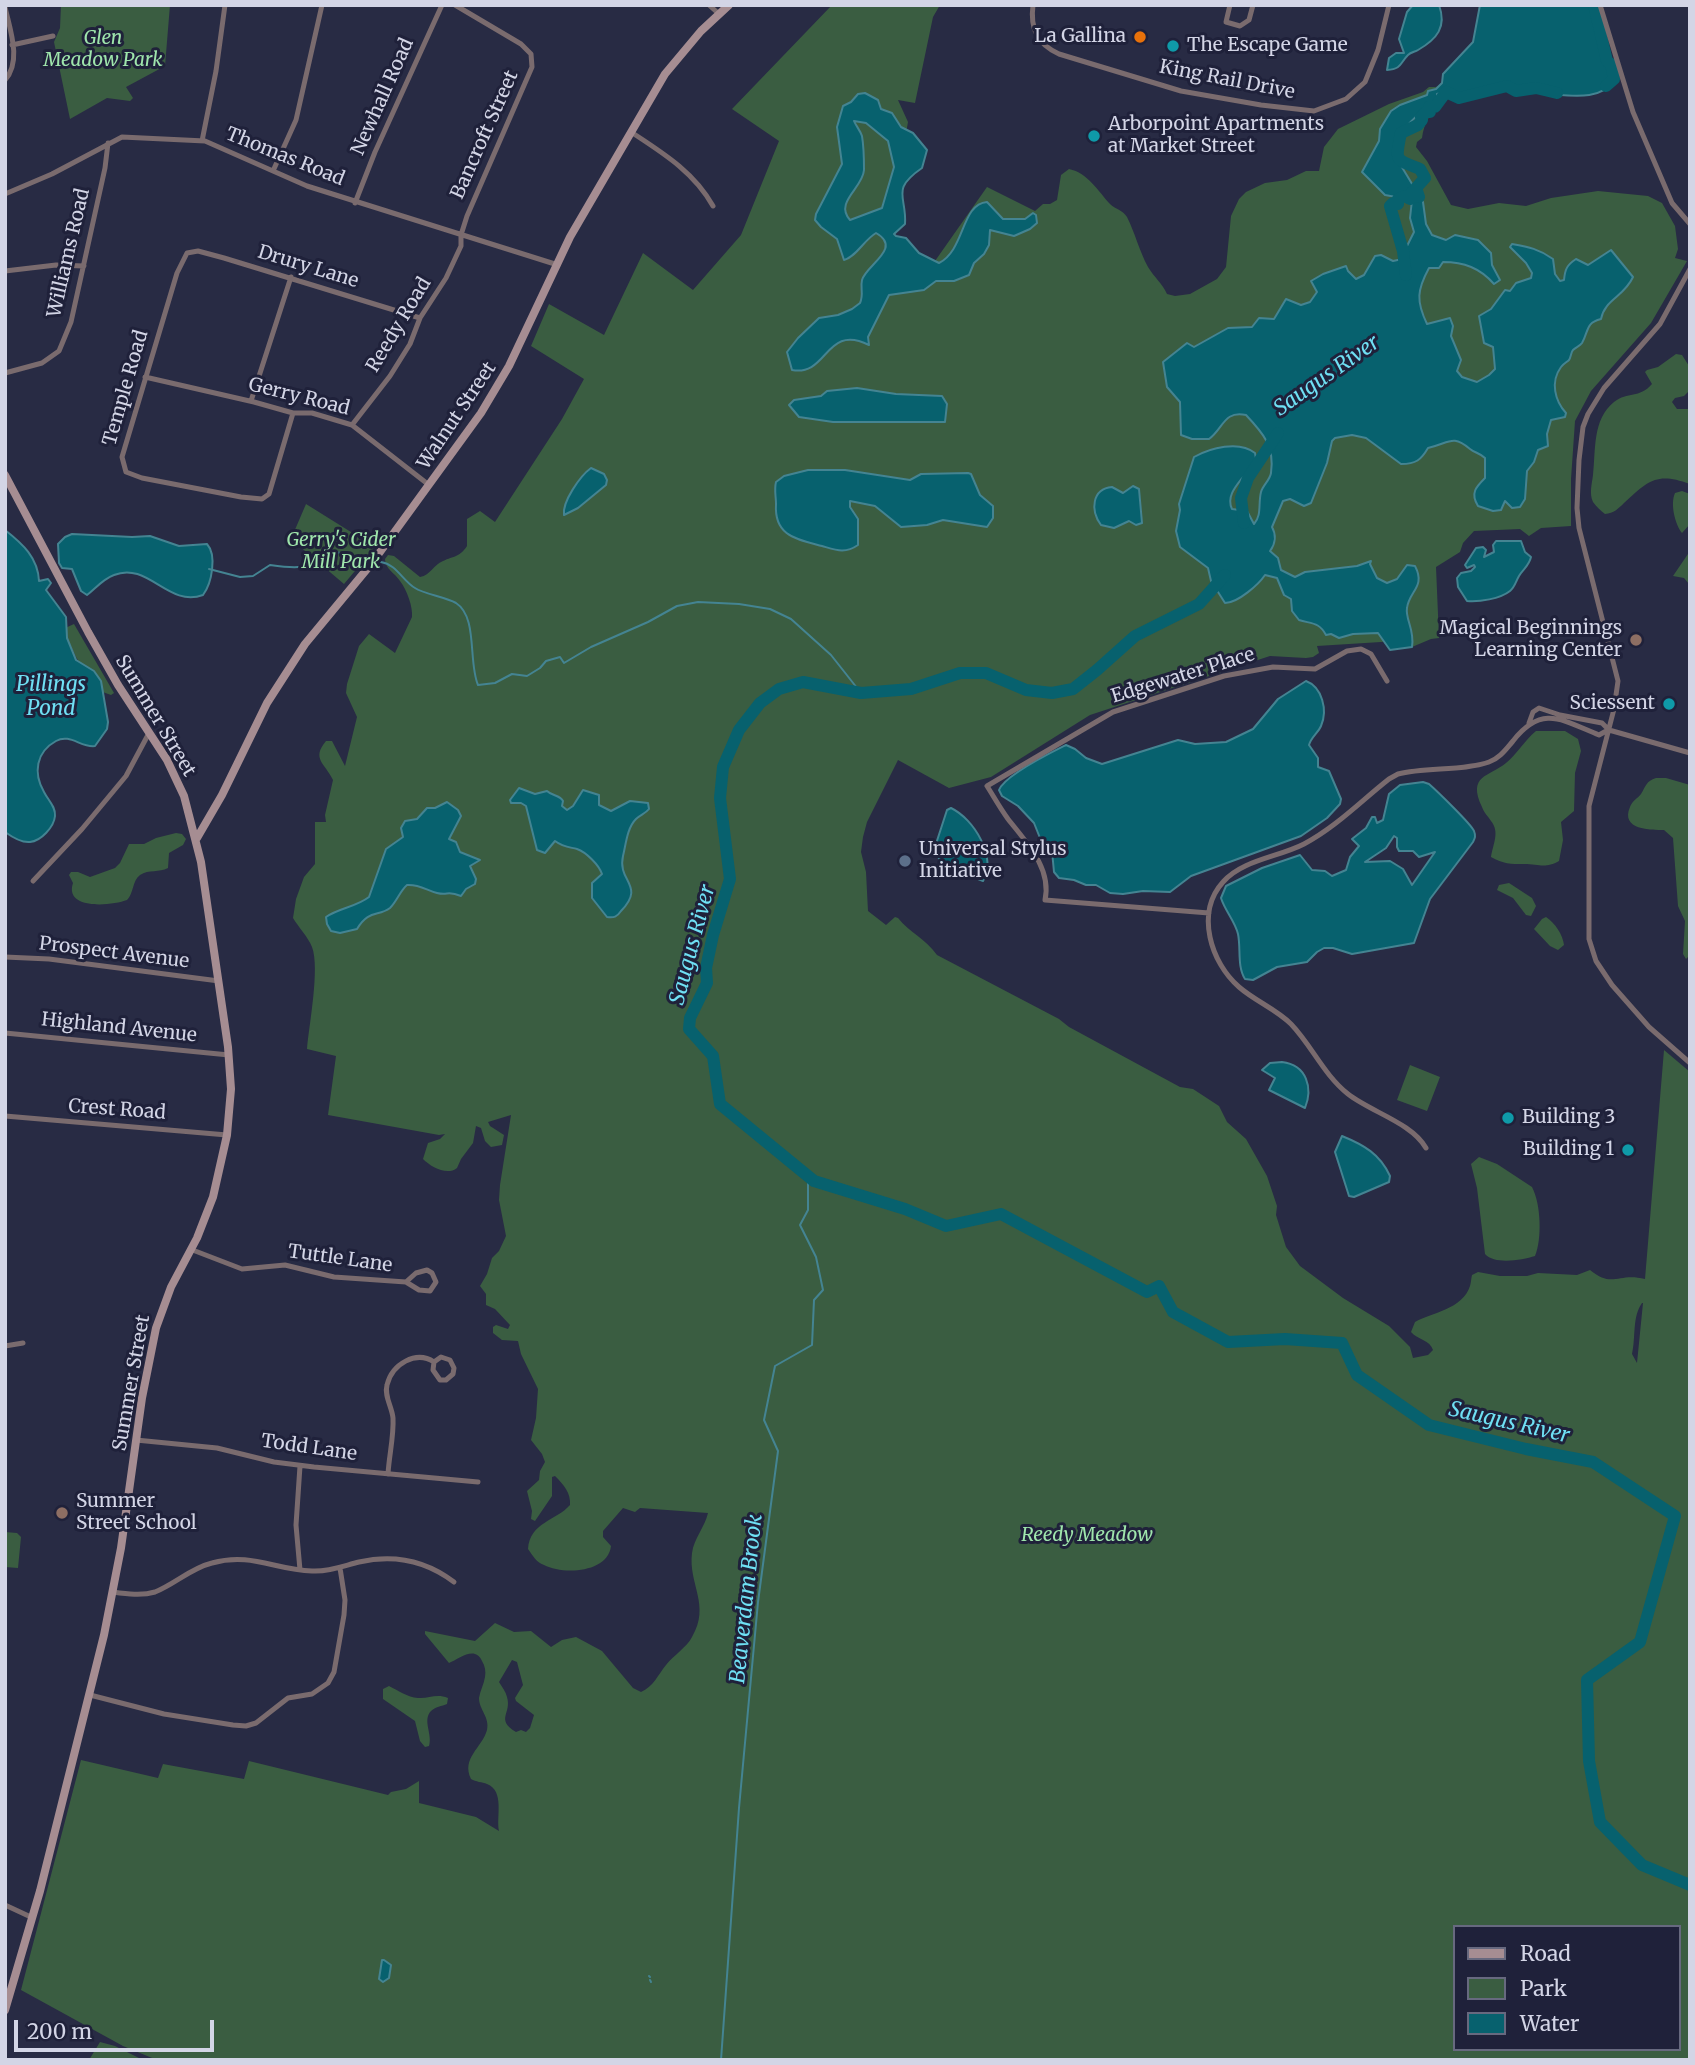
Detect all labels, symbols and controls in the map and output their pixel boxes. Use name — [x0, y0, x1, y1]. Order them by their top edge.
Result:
place label: La Gallina — [1034, 26, 1126, 48]
park label: Glen Meadow Park — [43, 28, 163, 72]
marker: La Gallina — [1132, 29, 1148, 45]
street label: Newhall Road — [347, 35, 419, 159]
place label: The Escape Game — [1187, 35, 1348, 57]
marker: The Escape Game — [1165, 38, 1181, 54]
street label: King Rail Drive — [1157, 56, 1297, 104]
street label: Bancroft Street — [446, 67, 524, 203]
place label: Arborpoint Apartments at Market Street — [1108, 114, 1324, 158]
street label: Thomas Road — [222, 123, 348, 191]
marker: Arborpoint Apartments at Market Street — [1086, 128, 1102, 144]
street label: Williams Road — [43, 186, 95, 320]
street label: Drury Lane — [255, 241, 361, 293]
street label: Reedy Road — [362, 273, 436, 377]
street label: Temple Road — [99, 328, 153, 448]
water label: Saugus River — [1269, 330, 1385, 422]
street label: Walnut Street — [413, 358, 501, 474]
street label: Gerry Road — [246, 373, 352, 421]
park label: Gerry's Cider Mill Park — [286, 530, 396, 574]
place label: Magical Beginnings Learning Center — [1439, 618, 1622, 662]
marker: Magical Beginnings Learning Center — [1628, 632, 1644, 648]
street label: Edgewater Place — [1109, 643, 1257, 709]
street label: Summer Street — [110, 651, 200, 781]
water label: Pillings Pond — [16, 672, 86, 722]
place label: Sciessent — [1569, 693, 1655, 715]
marker: Sciessent — [1661, 696, 1677, 712]
place label: Universal Stylus Initiative — [919, 839, 1067, 883]
marker: Universal Stylus Initiative — [897, 853, 913, 869]
water label: Saugus River — [665, 882, 721, 1008]
street label: Prospect Avenue — [38, 932, 190, 974]
street label: Highland Avenue — [40, 1009, 198, 1047]
street label: Crest Road — [67, 1095, 167, 1125]
place label: Building 3 — [1522, 1107, 1615, 1129]
marker: Building 3 — [1500, 1110, 1516, 1126]
place label: Building 1 — [1523, 1139, 1614, 1161]
marker: Building 1 — [1620, 1142, 1636, 1158]
street label: Tuttle Lane — [286, 1240, 394, 1278]
street label: Summer Street — [109, 1313, 155, 1453]
water label: Saugus River — [1446, 1397, 1572, 1449]
street label: Todd Lane — [260, 1430, 358, 1466]
place label: Summer Street School — [76, 1491, 197, 1535]
marker: Summer Street School — [54, 1505, 70, 1521]
water label: Beaverdam Brook — [726, 1513, 768, 1685]
park label: Reedy Meadow — [1021, 1525, 1153, 1547]
legend — [1454, 1925, 1681, 2051]
text: Road — [1520, 1940, 1571, 1967]
text: Park — [1520, 1975, 1567, 2002]
scale bar — [18, 2006, 217, 2050]
text: Water — [1520, 2010, 1579, 2037]
text: 200 m — [27, 2018, 92, 2045]

